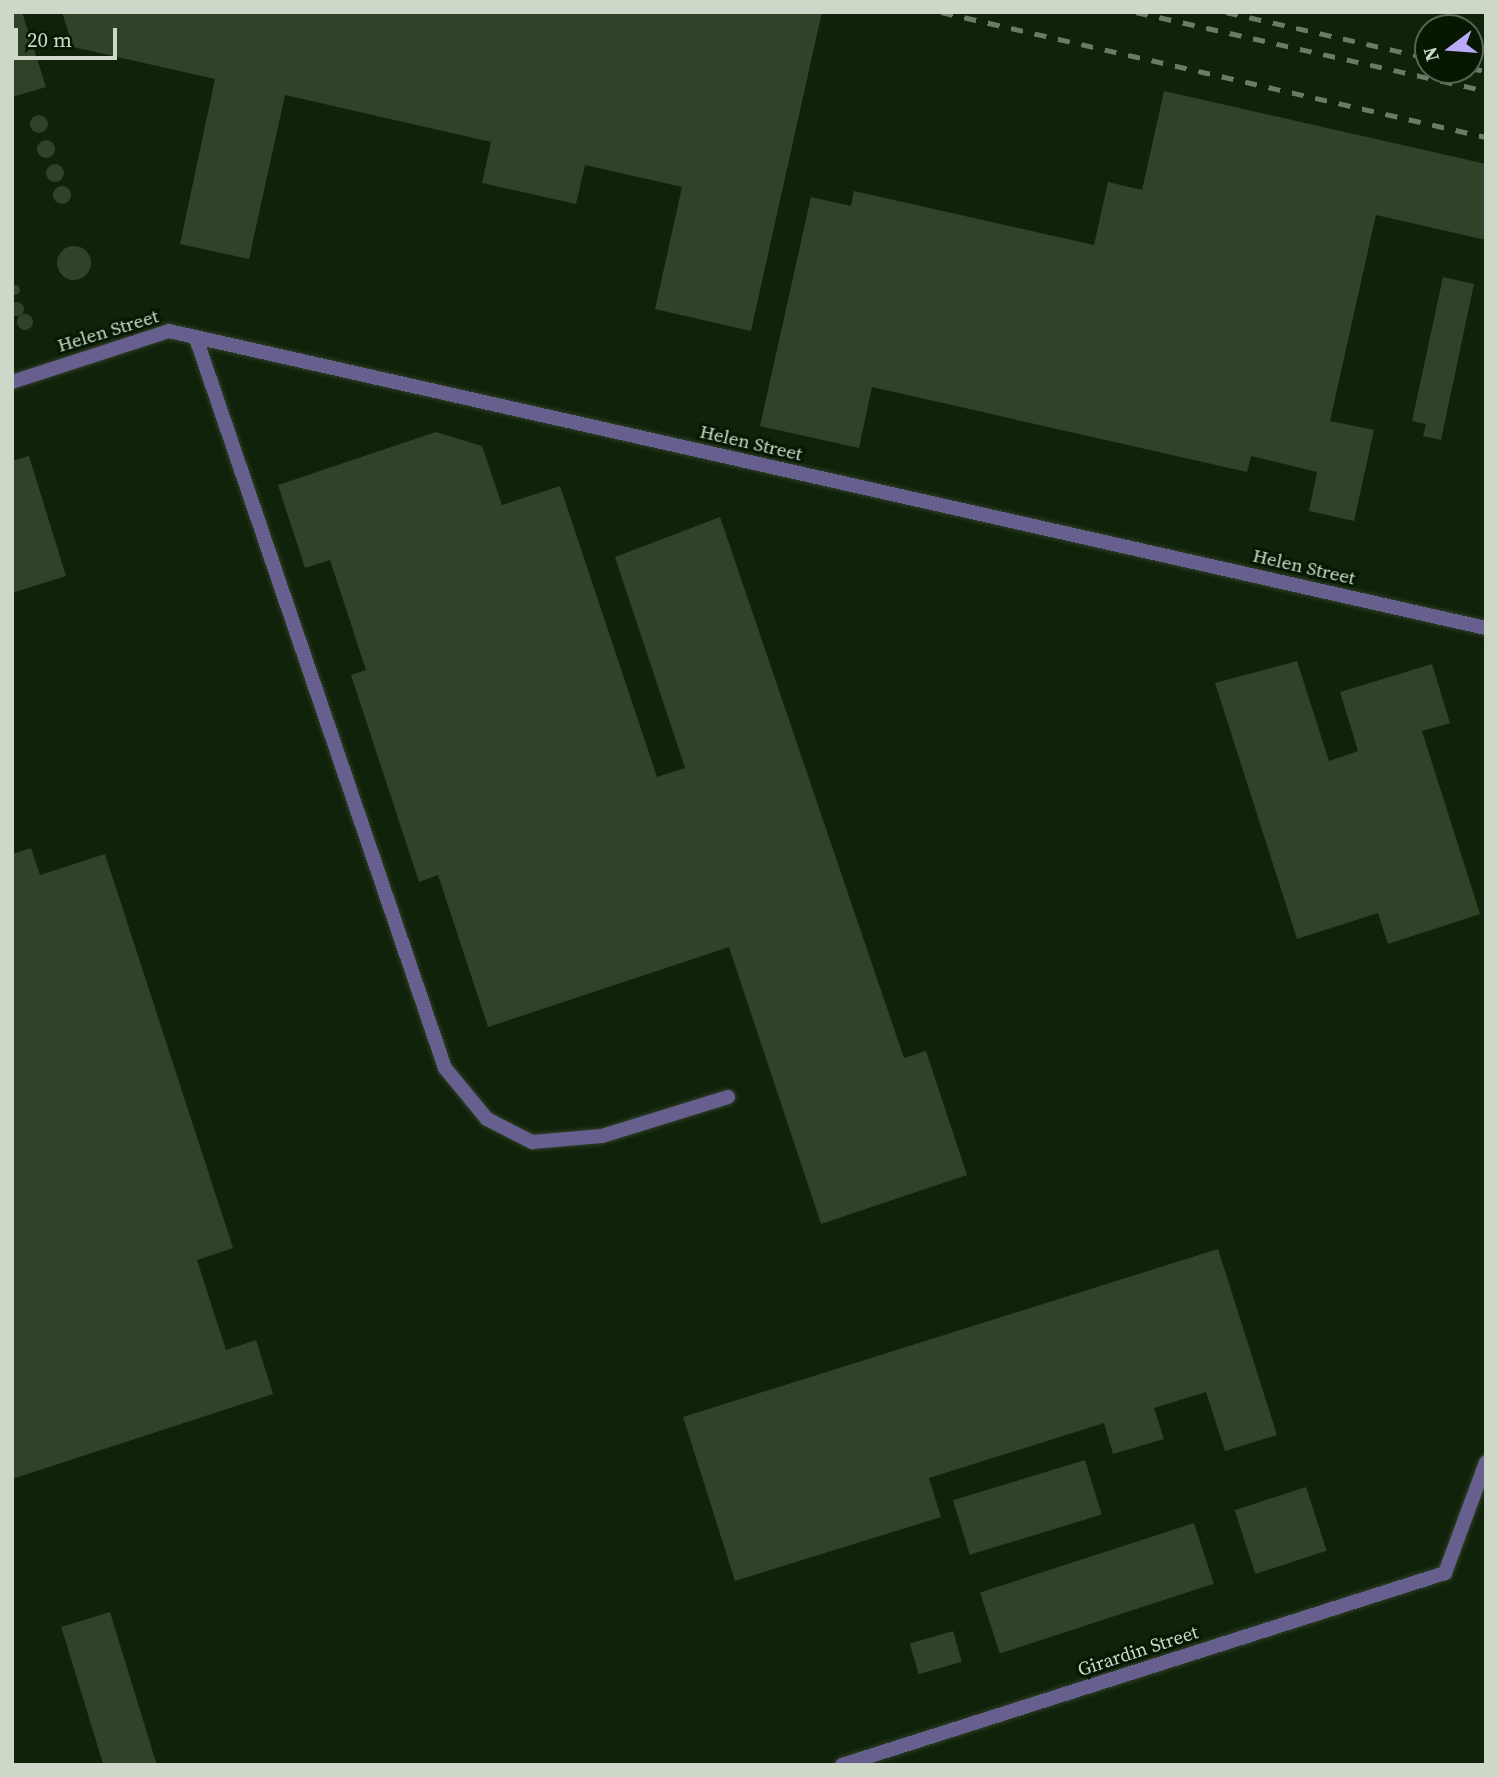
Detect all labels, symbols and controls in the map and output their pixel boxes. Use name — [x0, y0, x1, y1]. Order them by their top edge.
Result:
scale bar — [18, 14, 121, 58]
north arrow — [1414, 14, 1484, 84]
text: 20 m — [27, 25, 72, 54]
text: N — [1416, 44, 1445, 64]
street label: Helen Street — [55, 305, 161, 357]
street label: Helen Street — [698, 420, 804, 466]
street label: Helen Street — [1251, 544, 1357, 590]
street label: Girardin Street — [1075, 1621, 1201, 1681]

